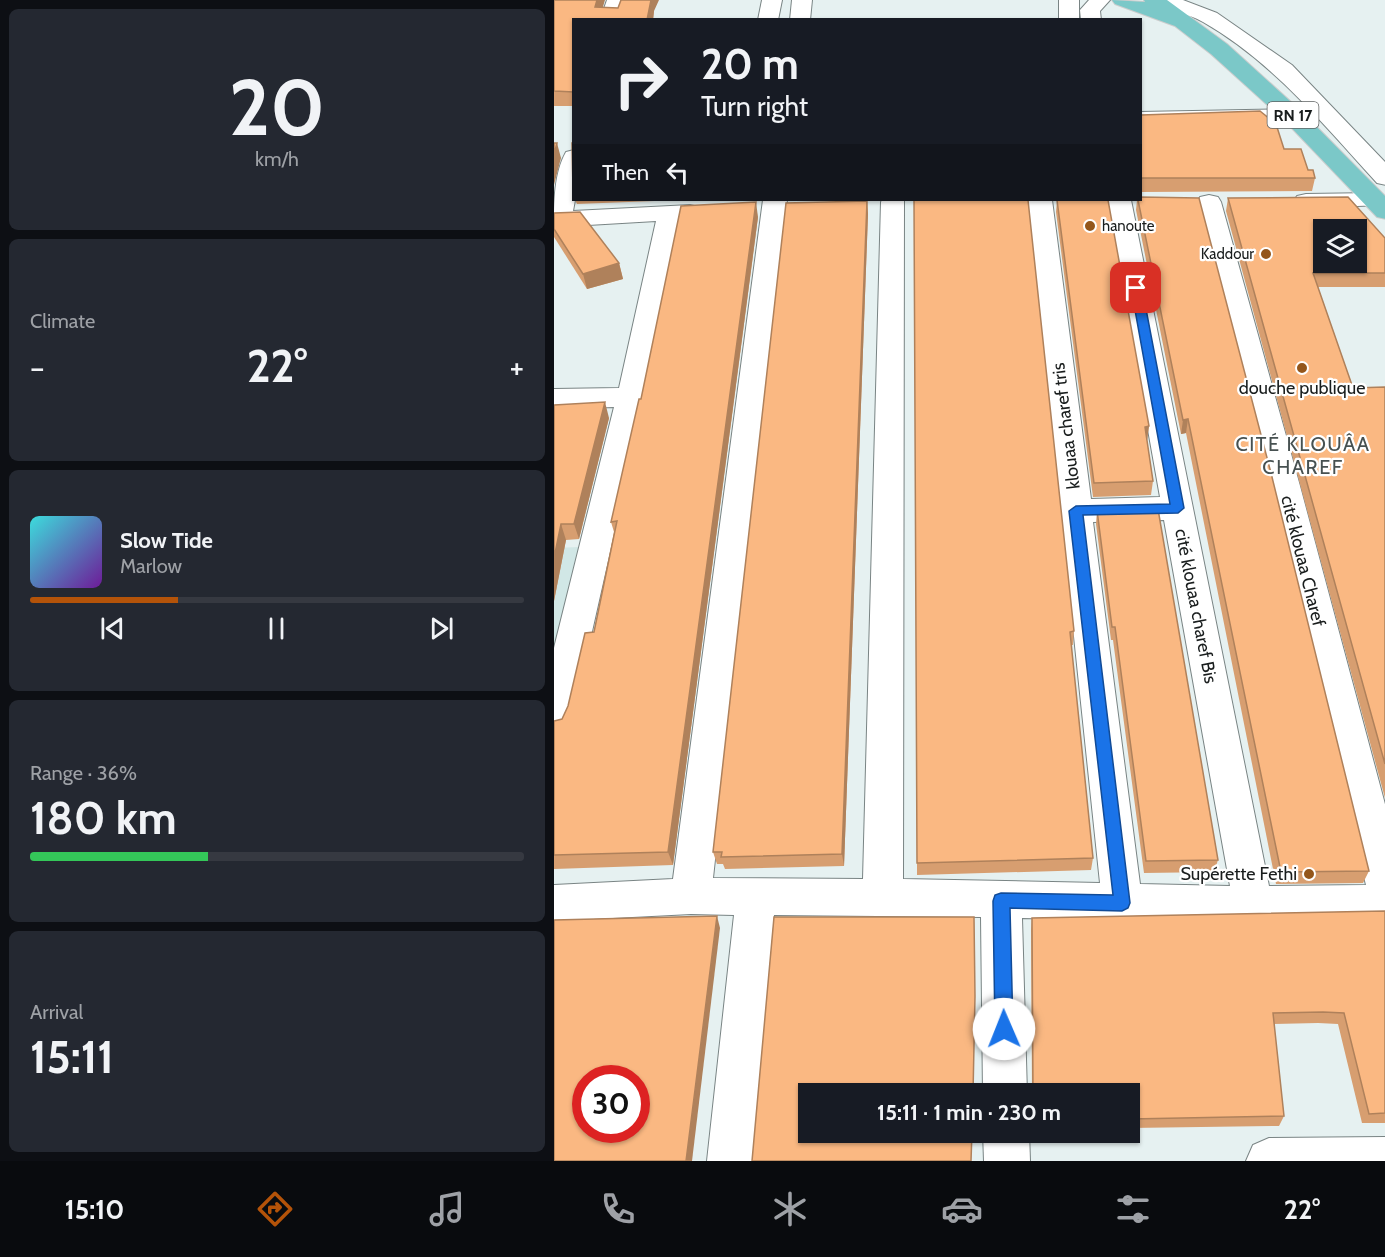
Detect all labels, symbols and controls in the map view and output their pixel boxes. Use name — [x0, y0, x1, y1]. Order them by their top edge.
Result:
text: 20 m — [701, 38, 799, 90]
icon: right — [602, 42, 680, 120]
text: 20 — [229, 60, 325, 155]
text: Turn right — [701, 90, 808, 123]
road number: RN 17 — [1268, 102, 1318, 128]
text: km/h — [255, 147, 299, 171]
icon: left — [661, 156, 694, 189]
text: Then — [602, 159, 649, 186]
place label: hanoute — [1102, 217, 1155, 235]
marker: hanoute — [1083, 219, 1097, 233]
map controls — [1313, 219, 1367, 273]
button: layers — [1313, 219, 1367, 273]
place label: Kaddour — [1201, 245, 1254, 263]
marker: Kaddour — [1259, 247, 1273, 261]
pin — [1110, 262, 1161, 313]
icon: arrive — [1119, 271, 1152, 304]
text: Climate — [30, 309, 95, 333]
text: 22° — [247, 339, 307, 393]
text: − — [30, 347, 45, 387]
text: + — [509, 347, 524, 387]
marker: douche publique — [1295, 361, 1309, 375]
street label: klouaa charef tris — [1047, 362, 1085, 490]
place label: douche publique — [1239, 377, 1365, 399]
district label: CITÉ KLOUÂA CHAREF — [1235, 432, 1371, 479]
street label: cité klouaa Charef — [1276, 493, 1330, 629]
text: Slow Tide — [120, 527, 213, 554]
street label: cité klouaa charef Bis — [1170, 527, 1222, 685]
text: Marlow — [120, 554, 182, 578]
icon: previous — [96, 612, 129, 645]
icon: pause — [260, 612, 293, 645]
icon: next — [425, 612, 458, 645]
text: Range · 36% — [30, 761, 137, 785]
text: 180 km — [30, 791, 177, 845]
place label: Supérette Fethi — [1180, 863, 1297, 885]
marker: Supérette Fethi — [1302, 867, 1316, 881]
position arrow — [972, 997, 1036, 1061]
text: Arrival — [30, 1000, 83, 1024]
text: 15:11 — [30, 1030, 114, 1084]
speed limit sign: 30 — [572, 1065, 650, 1143]
text: 15:11 · 1 min · 230 m — [877, 1099, 1061, 1126]
icon: directions — [254, 1188, 296, 1230]
icon: music — [426, 1188, 468, 1230]
icon: phone — [597, 1188, 639, 1230]
icon: climate — [769, 1188, 811, 1230]
icon: car — [941, 1188, 983, 1230]
icon: filters — [1112, 1188, 1154, 1230]
text: 15:10 — [65, 1193, 124, 1226]
text: 22° — [1284, 1193, 1320, 1226]

